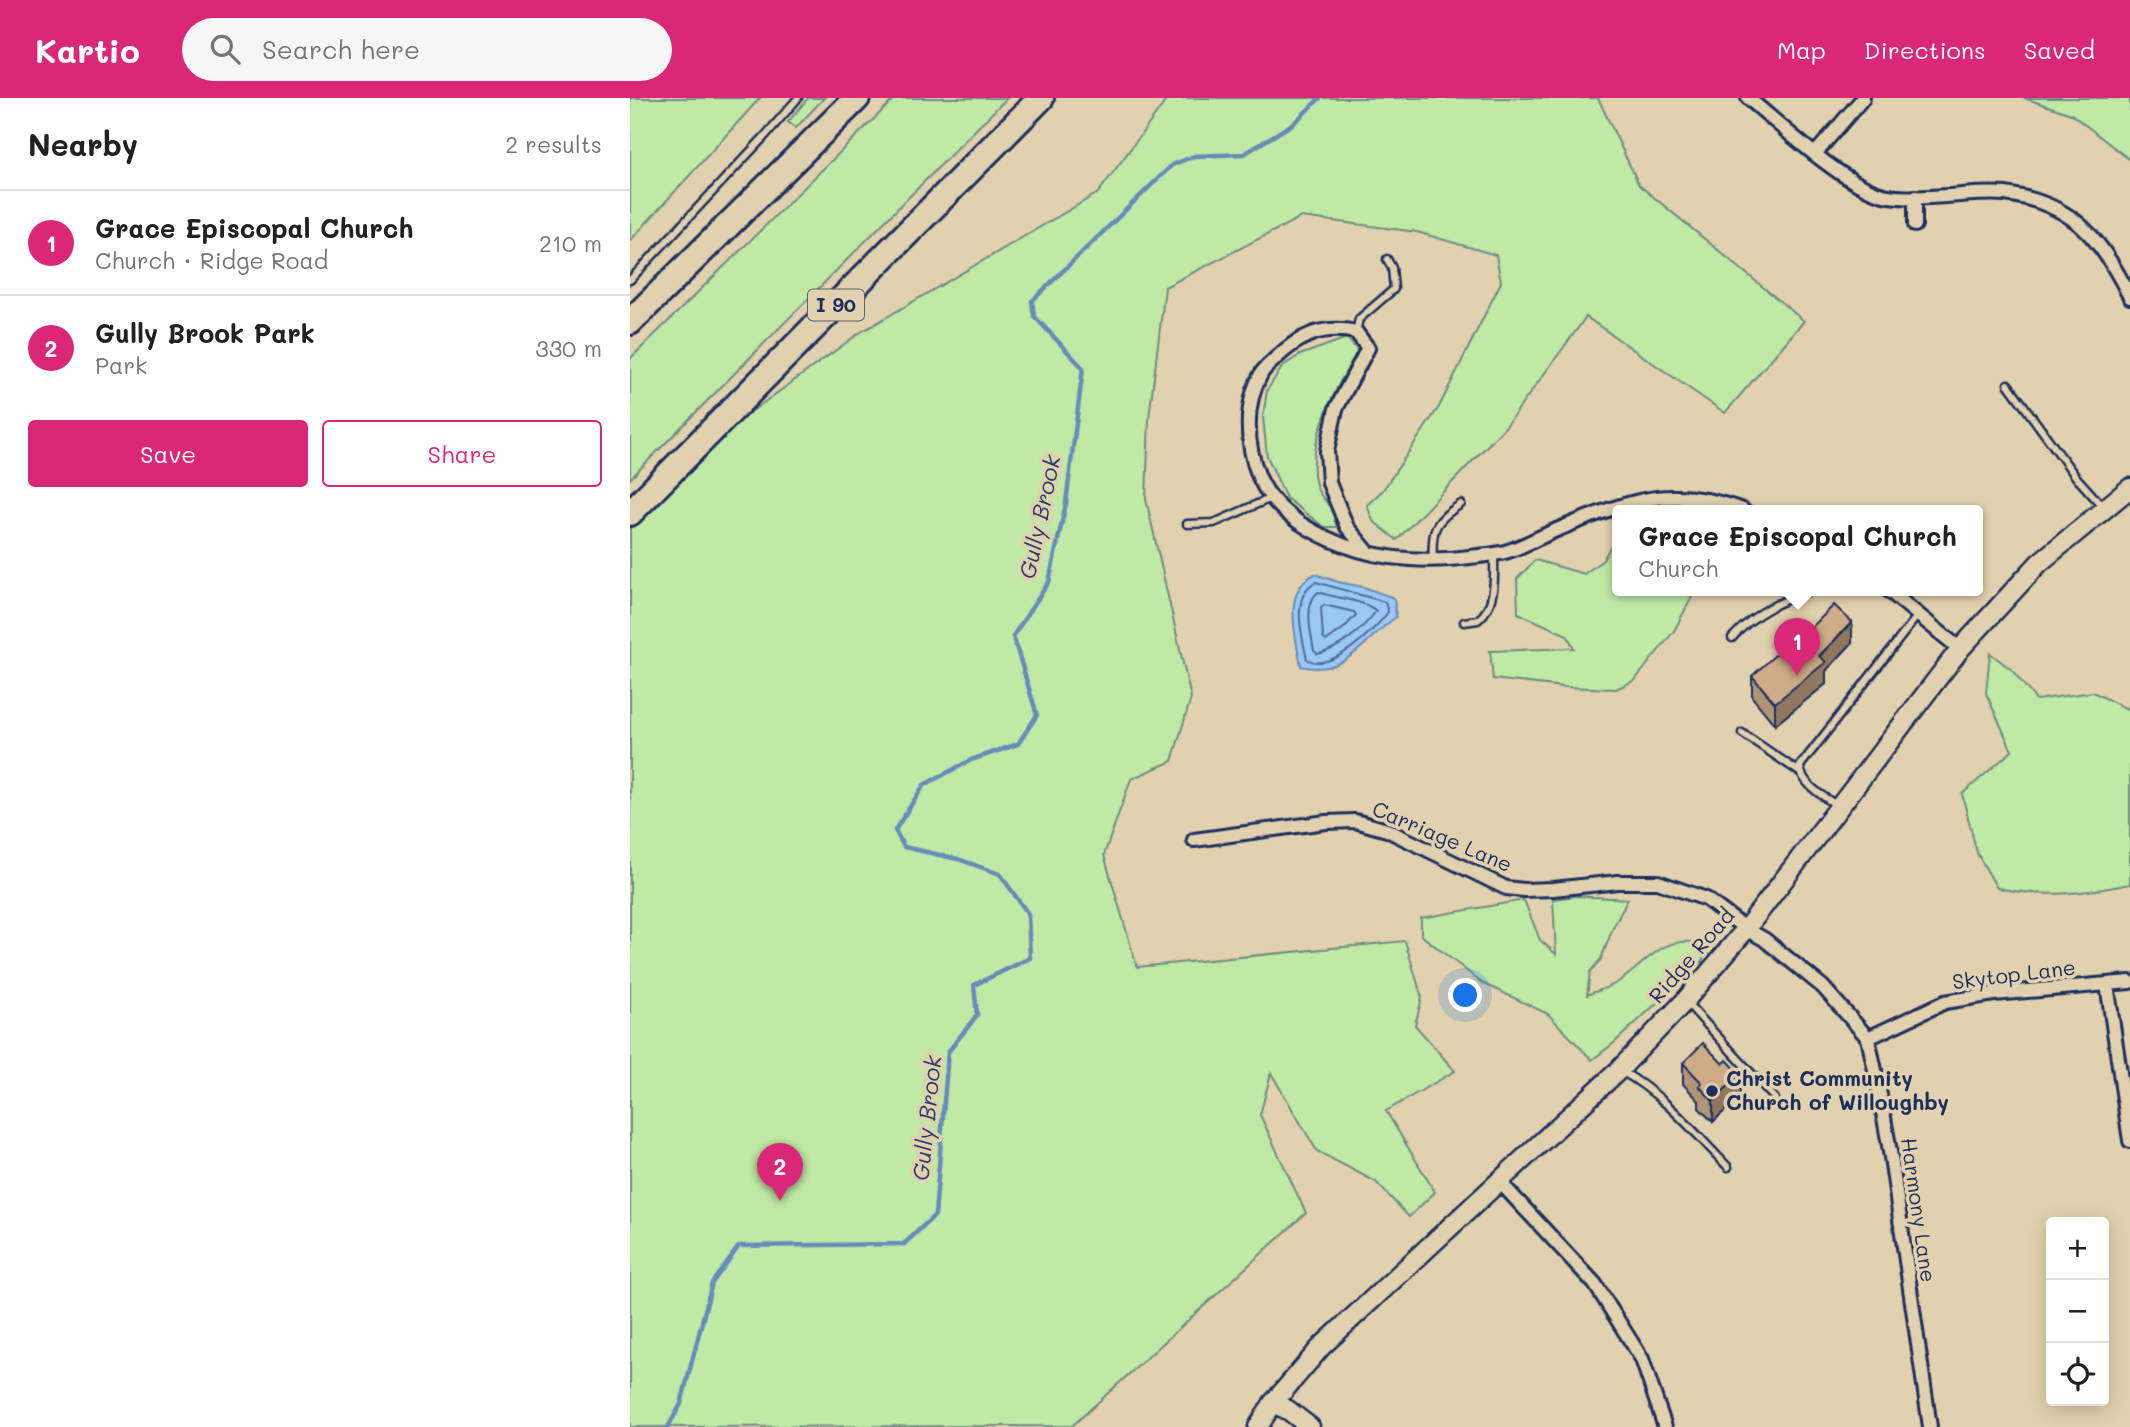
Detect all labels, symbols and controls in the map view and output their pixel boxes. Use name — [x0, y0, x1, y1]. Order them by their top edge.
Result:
search box — [182, 18, 672, 81]
text: Kartio — [35, 28, 140, 71]
icon: search — [206, 30, 244, 68]
text: Search here — [262, 32, 420, 66]
text: Map — [1777, 34, 1826, 65]
text: Directions — [1864, 34, 1986, 65]
text: Saved — [2024, 34, 2095, 65]
text: Nearby — [28, 124, 138, 164]
text: 2 results — [505, 129, 602, 159]
text: Grace Episcopal Church — [95, 211, 413, 245]
text: 1 — [46, 228, 56, 258]
text: 210 m — [539, 228, 602, 258]
text: Church · Ridge Road — [95, 245, 328, 275]
road number: I 90 — [808, 290, 864, 321]
text: Gully Brook Park — [95, 316, 315, 350]
text: 2 — [45, 333, 57, 363]
text: 330 m — [535, 333, 602, 363]
text: Park — [95, 350, 147, 380]
button: Save — [28, 420, 308, 487]
button: Share — [322, 420, 602, 487]
water label: Gully Brook — [1011, 451, 1067, 581]
popup — [1612, 505, 1983, 596]
text: Grace Episcopal Church — [1638, 519, 1957, 553]
text: Church — [1638, 553, 1718, 583]
pin: 1 — [1774, 618, 1820, 676]
street label: Carriage Lane — [1369, 794, 1517, 877]
street label: Ridge Road — [1642, 902, 1740, 1008]
street label: Skytop Lane — [1951, 953, 2077, 994]
your location — [1448, 978, 1482, 1012]
water label: Gully Brook — [905, 1053, 948, 1182]
place label: Christ Community Church of Willoughby — [1726, 1064, 1949, 1116]
marker: Christ Community Church of Willoughby — [1704, 1083, 1720, 1099]
street label: Harmony Lane — [1896, 1136, 1943, 1284]
pin: 2 — [757, 1143, 803, 1201]
map controls — [2046, 1217, 2109, 1406]
button: + — [2046, 1217, 2109, 1280]
button: − — [2046, 1280, 2109, 1343]
button: locate — [2046, 1343, 2109, 1406]

